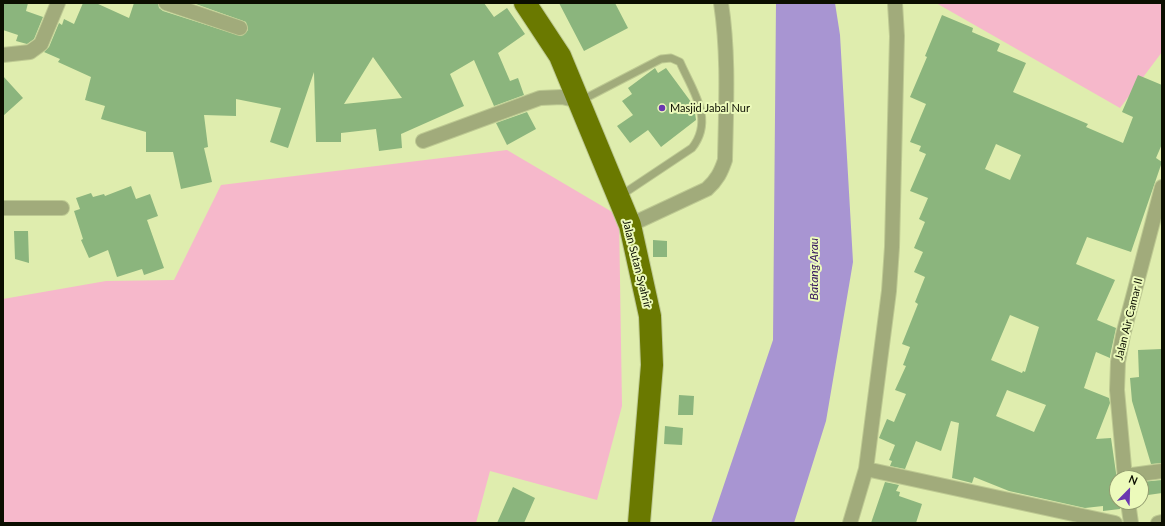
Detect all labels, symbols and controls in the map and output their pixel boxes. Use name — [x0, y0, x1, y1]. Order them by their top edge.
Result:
place label: Masjid Jabal Nur — [670, 101, 750, 115]
marker: Masjid Jabal Nur — [657, 103, 667, 113]
street label: Jalan Sutan Syahrir — [620, 218, 654, 310]
water label: Batang Arau — [807, 238, 821, 300]
street label: Jalan Air Camar II — [1112, 277, 1146, 361]
north arrow — [1109, 470, 1149, 510]
text: N — [1127, 472, 1140, 487]

